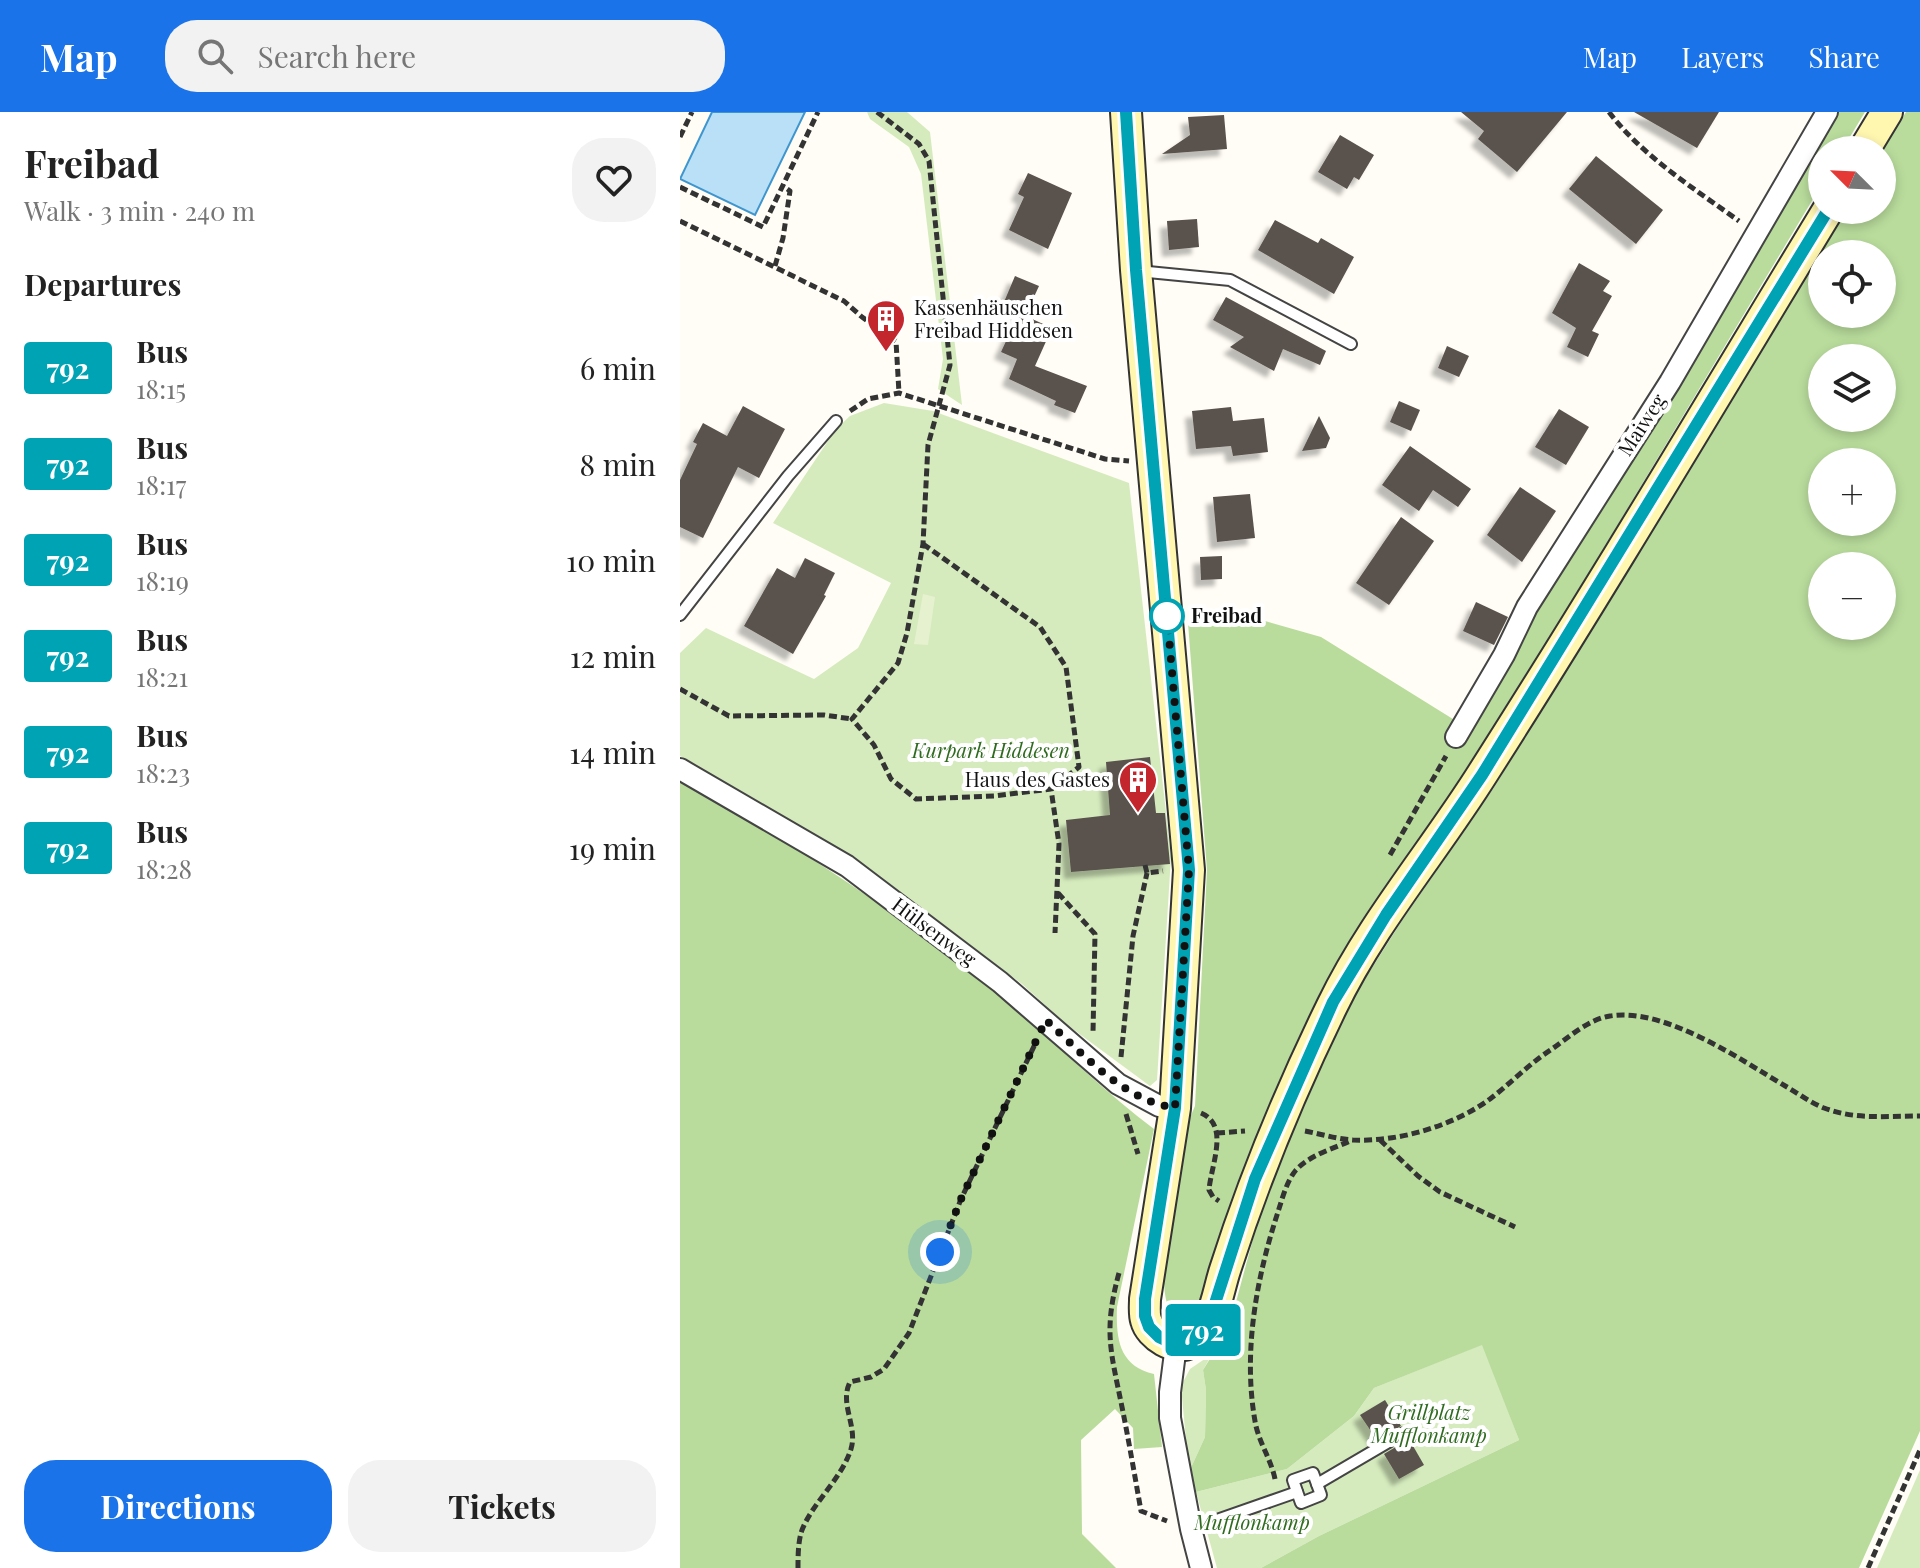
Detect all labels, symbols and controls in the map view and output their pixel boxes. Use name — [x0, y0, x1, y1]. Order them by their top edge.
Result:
search box — [165, 20, 725, 92]
text: Map — [40, 31, 117, 82]
icon: search — [193, 34, 237, 78]
text: Search here — [257, 36, 416, 76]
text: Map — [1583, 38, 1637, 75]
text: Layers — [1681, 38, 1764, 75]
text: Share — [1808, 38, 1880, 75]
north arrow — [1808, 136, 1896, 224]
map controls — [1808, 136, 1896, 640]
text: Freibad — [24, 137, 160, 188]
button: heart — [572, 138, 656, 222]
text: Walk · 3 min · 240 m — [24, 193, 255, 228]
button: locate — [1808, 240, 1896, 328]
text: Departures — [24, 264, 181, 304]
place label: Kassenhäuschen Freibad Hiddesen — [914, 293, 1073, 343]
building icon: Kassenhäuschen Freibad Hiddesen — [865, 298, 907, 353]
text: Bus — [136, 331, 188, 371]
button: layers — [1808, 344, 1896, 432]
text: 6 min — [580, 348, 656, 388]
text: 792 — [47, 349, 89, 386]
text: 18:15 — [136, 371, 186, 406]
street label: Maiweg — [1611, 388, 1671, 460]
text: Bus — [136, 427, 188, 467]
text: 8 min — [580, 444, 656, 484]
text: 792 — [47, 445, 89, 482]
button: + — [1808, 448, 1896, 536]
text: 18:17 — [136, 467, 186, 502]
text: Bus — [136, 523, 188, 563]
text: 10 min — [566, 540, 656, 580]
text: 792 — [47, 541, 89, 578]
button: − — [1808, 552, 1896, 640]
text: 18:19 — [136, 563, 189, 598]
marker: Freibad — [1150, 599, 1184, 633]
place label: Freibad — [1191, 601, 1262, 628]
text: Bus — [136, 619, 188, 659]
text: 12 min — [570, 636, 656, 676]
text: 792 — [47, 637, 89, 674]
text: 18:21 — [136, 659, 188, 694]
text: Bus — [136, 715, 188, 755]
text: 14 min — [569, 732, 656, 772]
text: 792 — [47, 733, 89, 770]
park label: Kurpark Hiddesen — [911, 736, 1070, 763]
text: 18:23 — [136, 755, 190, 790]
building icon: Haus des Gastes — [1117, 759, 1159, 814]
place label: Haus des Gastes — [965, 765, 1110, 792]
text: Bus — [136, 811, 188, 851]
text: 19 min — [569, 828, 656, 868]
text: 792 — [47, 829, 89, 866]
text: 18:28 — [136, 851, 192, 886]
street label: Hülsenweg — [887, 890, 983, 972]
your location — [920, 1232, 960, 1272]
line badge: 792 — [1157, 1304, 1249, 1356]
text: 792 — [1182, 1311, 1224, 1348]
park label: Grillplatz Mufflonkamp — [1370, 1398, 1487, 1448]
button: Directions — [24, 1460, 332, 1552]
button: Tickets — [348, 1460, 656, 1552]
park label: Mufflonkamp — [1193, 1508, 1310, 1535]

